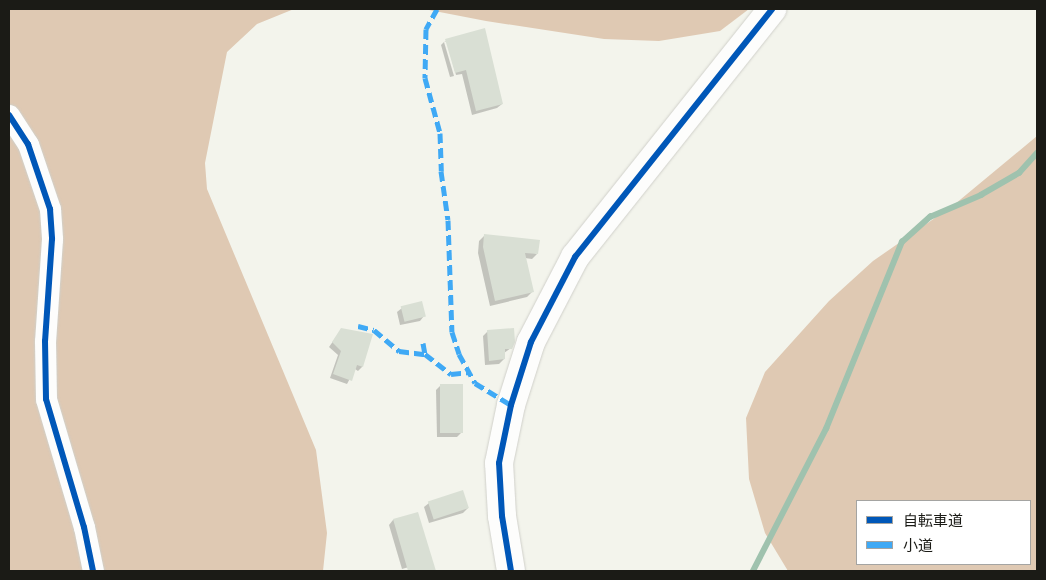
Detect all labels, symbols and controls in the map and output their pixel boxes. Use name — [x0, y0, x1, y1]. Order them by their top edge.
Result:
legend — [856, 500, 1031, 565]
text: 自転車道 — [903, 511, 963, 530]
text: 小道 — [903, 536, 933, 555]

